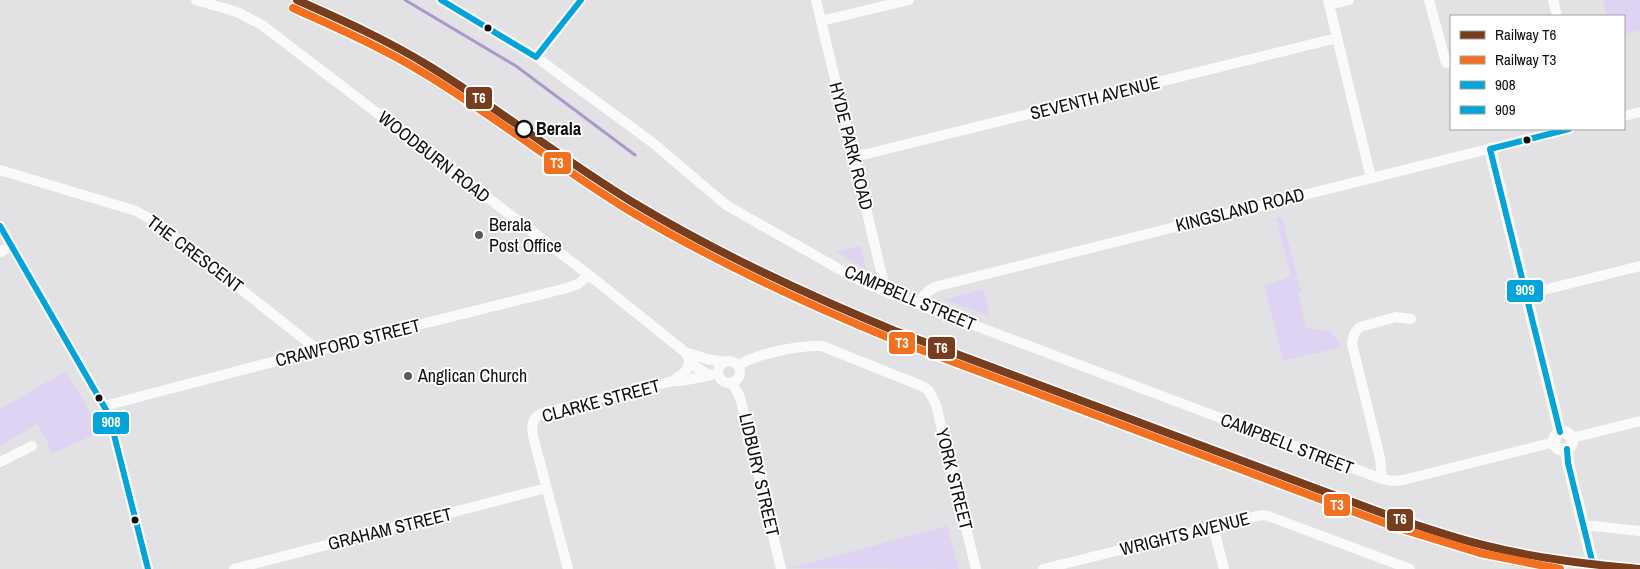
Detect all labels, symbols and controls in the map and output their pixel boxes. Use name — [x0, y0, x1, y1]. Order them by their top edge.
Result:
legend — [1450, 15, 1625, 130]
unlabelled marker — [483, 23, 493, 33]
text: Railway T6 — [1495, 24, 1556, 45]
text: Railway T3 — [1495, 49, 1556, 70]
street label: SEVENTH AVENUE — [1028, 69, 1162, 126]
text: 908 — [1495, 74, 1516, 95]
street label: HYDE PARK ROAD — [824, 79, 879, 212]
line badge: T6 — [465, 86, 493, 110]
text: T6 — [472, 89, 486, 107]
text: 909 — [1495, 99, 1516, 120]
street label: WOODBURN ROAD — [373, 105, 496, 208]
place label: Berala — [536, 116, 582, 141]
marker: Berala — [515, 120, 533, 138]
unlabelled marker — [1522, 135, 1532, 145]
line badge: T3 — [543, 151, 572, 175]
text: T3 — [550, 154, 564, 172]
street label: KINGSLAND ROAD — [1173, 181, 1307, 238]
street label: THE CRESCENT — [142, 209, 249, 298]
place label: Berala Post Office — [489, 212, 562, 258]
marker: Berala Post Office — [473, 229, 485, 241]
street label: CAMPBELL STREET — [841, 259, 980, 337]
line badge: 909 — [1506, 279, 1544, 303]
text: 909 — [1515, 281, 1535, 299]
street label: CRAWFORD STREET — [273, 312, 423, 373]
line badge: T3 — [888, 331, 916, 355]
text: T3 — [895, 334, 909, 352]
line badge: T6 — [927, 336, 956, 360]
text: T6 — [934, 339, 948, 357]
place label: Anglican Church — [417, 363, 527, 388]
marker: Anglican Church — [402, 370, 414, 382]
street label: CLARKE STREET — [539, 373, 663, 428]
unlabelled marker — [94, 393, 104, 403]
street label: CAMPBELL STREET — [1217, 407, 1357, 480]
line badge: 908 — [92, 411, 130, 435]
street label: LIDBURY STREET — [733, 411, 786, 539]
text: 908 — [101, 413, 121, 431]
street label: YORK STREET — [930, 425, 979, 532]
line badge: T3 — [1323, 493, 1351, 517]
text: T3 — [1330, 496, 1344, 514]
street label: GRAHAM STREET — [325, 501, 455, 556]
street label: WRIGHTS AVENUE — [1118, 505, 1252, 562]
line badge: T6 — [1386, 508, 1414, 532]
text: T6 — [1393, 510, 1407, 528]
unlabelled marker — [130, 515, 140, 525]

